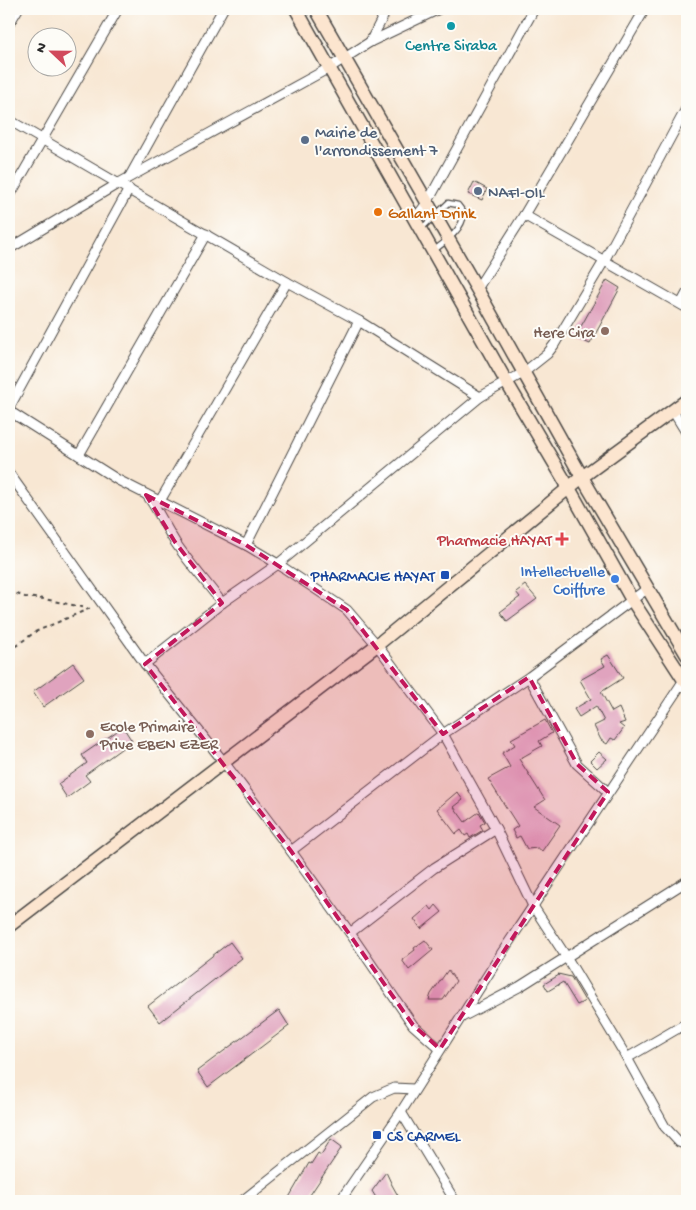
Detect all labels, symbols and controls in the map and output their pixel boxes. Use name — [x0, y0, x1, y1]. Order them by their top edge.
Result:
marker: Centre Siraba — [445, 20, 457, 32]
north arrow — [28, 28, 78, 78]
place label: Centre Siraba — [405, 38, 498, 57]
text: N — [33, 41, 52, 55]
place label: Mairie de l'arrondissement 7 — [315, 125, 438, 162]
marker: Mairie de l'arrondissement 7 — [299, 134, 311, 146]
marker: NAFI-OIL — [472, 185, 484, 197]
place label: NAFI-OIL — [488, 185, 545, 204]
marker: Gallant Drink — [372, 206, 384, 218]
place label: Gallant Drink — [388, 206, 477, 225]
place label: Here Cira — [533, 325, 596, 344]
marker: Here Cira — [599, 325, 611, 337]
place label: Pharmacie HAYAT — [436, 533, 553, 552]
marker: Pharmacie HAYAT — [556, 533, 568, 545]
place label: Intellectuelle Coiffure — [520, 564, 606, 601]
place label: PHARMACIE HAYAT — [310, 569, 436, 588]
marker: PHARMACIE HAYAT — [439, 569, 451, 581]
marker: Intellectuelle Coiffure — [609, 573, 621, 585]
place label: Ecole Primaire Prive EBEN EZER — [99, 719, 219, 756]
marker: Ecole Primaire Prive EBEN EZER — [84, 728, 96, 740]
marker: CS CARMEL — [371, 1129, 383, 1141]
place label: CS CARMEL — [387, 1129, 461, 1148]

